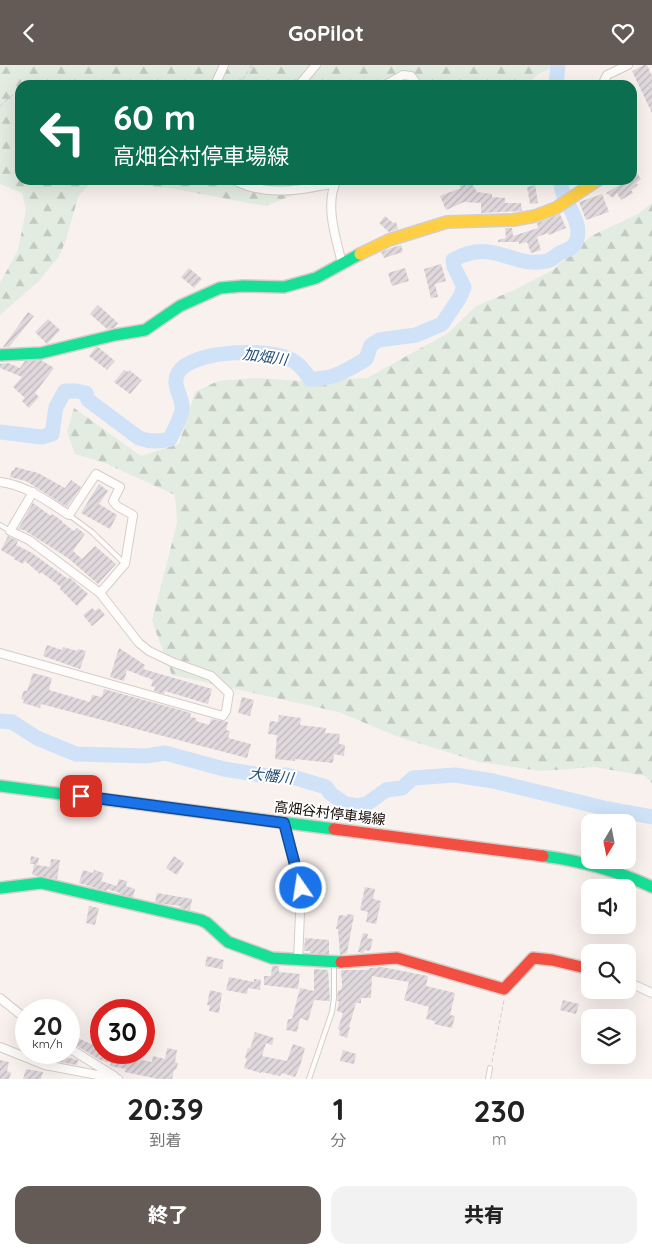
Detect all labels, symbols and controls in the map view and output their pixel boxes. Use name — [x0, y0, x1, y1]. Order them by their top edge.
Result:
icon: back — [15, 19, 43, 47]
text: GoPilot — [288, 19, 364, 47]
icon: heart — [609, 19, 637, 47]
text: 60 m — [113, 95, 196, 139]
icon: left — [30, 100, 95, 165]
text: 高畑谷村停車場線 — [113, 142, 289, 170]
water label: 加畑川 — [241, 344, 291, 369]
water label: 大幡川 — [248, 763, 297, 788]
pin — [60, 775, 102, 817]
icon: arrive — [67, 782, 95, 810]
street label: 高畑谷村停車場線 — [273, 797, 387, 829]
north arrow — [581, 814, 636, 869]
map controls — [581, 814, 636, 1064]
position arrow — [274, 861, 326, 913]
button: sound — [581, 879, 636, 934]
button: search — [581, 944, 636, 999]
speed limit sign: 30 — [90, 999, 155, 1064]
button: layers — [581, 1009, 636, 1064]
text: 20 — [33, 1010, 62, 1041]
text: km/h — [32, 1036, 63, 1051]
text: 20:39 — [127, 1090, 204, 1128]
text: 1 — [333, 1090, 344, 1128]
text: 230 — [473, 1092, 525, 1130]
text: m — [492, 1129, 507, 1149]
text: 到着 — [149, 1130, 181, 1150]
text: 分 — [331, 1130, 347, 1150]
button: 終了 — [15, 1186, 321, 1244]
button: 共有 — [331, 1186, 637, 1244]

